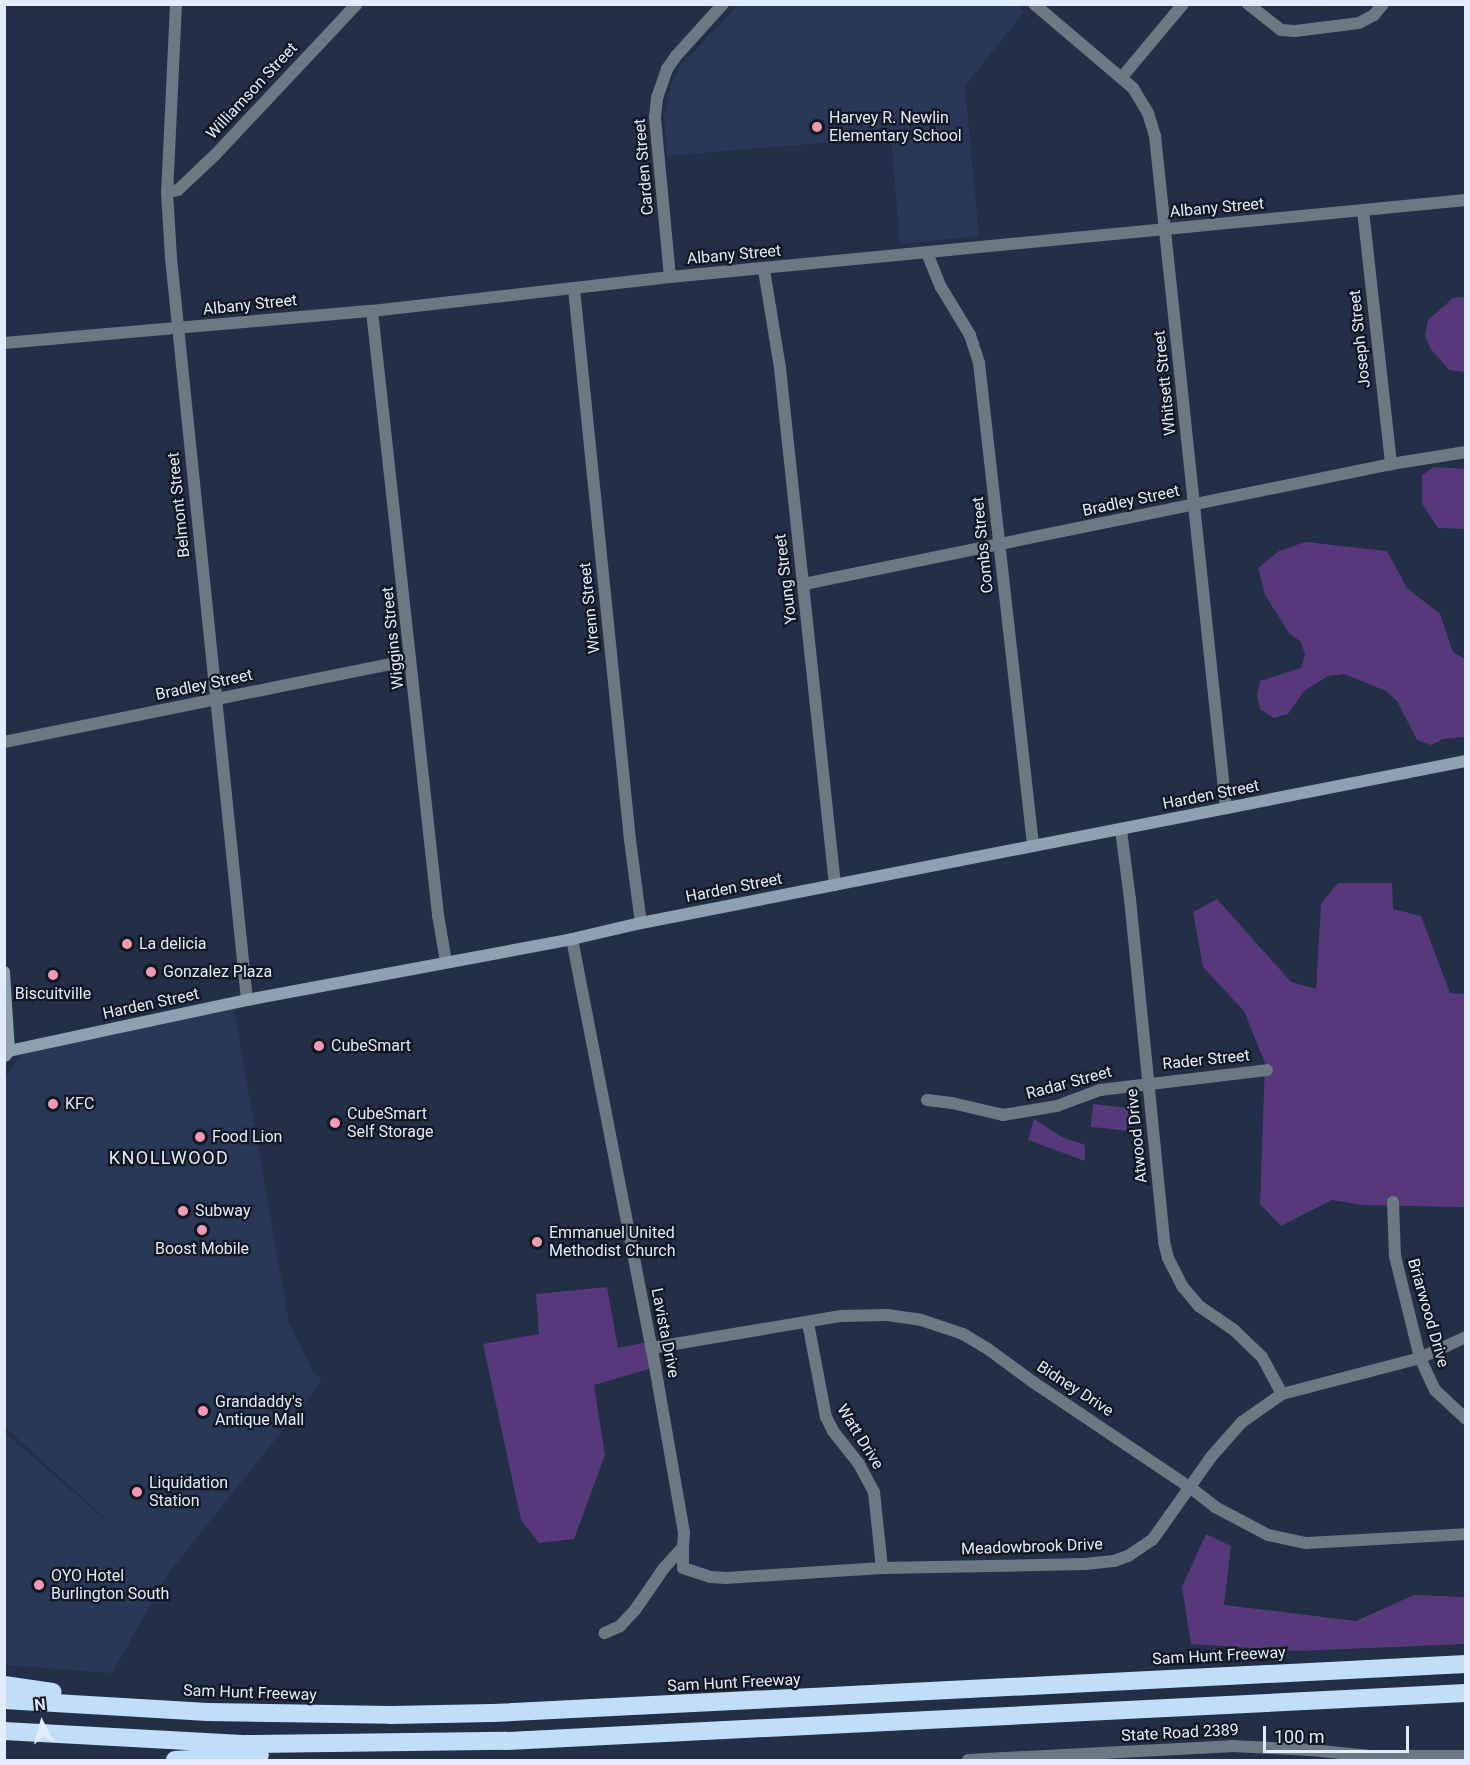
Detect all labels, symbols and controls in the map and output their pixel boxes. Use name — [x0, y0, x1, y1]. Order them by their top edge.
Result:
street label: Williamson Street — [202, 39, 302, 143]
place label: Harvey R. Newlin Elementary School — [829, 108, 962, 146]
street label: Carden Street — [630, 118, 658, 216]
marker: Harvey R. Newlin Elementary School — [810, 120, 824, 134]
street label: Albany Street — [1169, 194, 1265, 222]
street label: Albany Street — [686, 241, 782, 269]
street label: Joseph Street — [1345, 289, 1375, 389]
street label: Albany Street — [202, 291, 298, 319]
street label: Whitsett Street — [1150, 330, 1180, 436]
street label: Belmont Street — [164, 451, 194, 559]
street label: Bradley Street — [1081, 481, 1181, 521]
street label: Combs Street — [968, 496, 998, 594]
street label: Young Street — [771, 533, 801, 625]
street label: Wrenn Street — [576, 561, 604, 655]
street label: Wiggins Street — [378, 586, 408, 690]
street label: Bradley Street — [154, 665, 254, 705]
street label: Harden Street — [1161, 776, 1261, 814]
street label: Harden Street — [684, 869, 784, 907]
place label: La delicia — [139, 934, 207, 954]
marker: La delicia — [120, 937, 134, 951]
place label: Gonzalez Plaza — [163, 962, 272, 982]
marker: Gonzalez Plaza — [144, 965, 158, 979]
marker: Biscuitville — [46, 968, 60, 982]
place label: Biscuitville — [15, 984, 91, 1004]
street label: Harden Street — [101, 984, 201, 1024]
place label: CubeSmart — [331, 1036, 411, 1056]
marker: CubeSmart — [312, 1039, 326, 1053]
street label: Rader Street — [1161, 1046, 1251, 1074]
street label: Radar Street — [1024, 1062, 1114, 1104]
street label: Atwood Drive — [1123, 1088, 1151, 1184]
place label: KFC — [65, 1094, 94, 1114]
marker: KFC — [46, 1097, 60, 1111]
place label: CubeSmart Self Storage — [347, 1104, 433, 1142]
marker: CubeSmart Self Storage — [328, 1116, 342, 1130]
place label: Food Lion — [212, 1127, 282, 1147]
marker: Food Lion — [193, 1130, 207, 1144]
district label: KNOLLWOOD — [109, 1147, 229, 1169]
place label: Subway — [195, 1201, 250, 1221]
marker: Subway — [176, 1204, 190, 1218]
marker: Boost Mobile — [195, 1223, 209, 1237]
place label: Emmanuel United Methodist Church — [549, 1223, 676, 1261]
marker: Emmanuel United Methodist Church — [530, 1235, 544, 1249]
place label: Boost Mobile — [155, 1239, 249, 1259]
street label: Briarwood Drive — [1403, 1256, 1453, 1370]
street label: Lavista Drive — [647, 1287, 683, 1379]
street label: Bidney Drive — [1033, 1357, 1117, 1421]
place label: Grandaddy's Antique Mall — [215, 1392, 304, 1430]
street label: Watt Drive — [833, 1401, 887, 1473]
marker: Grandaddy's Antique Mall — [196, 1404, 210, 1418]
place label: Liquidation Station — [149, 1473, 228, 1511]
marker: Liquidation Station — [130, 1485, 144, 1499]
street label: Meadowbrook Drive — [961, 1535, 1103, 1559]
place label: OYO Hotel Burlington South — [51, 1566, 169, 1604]
marker: OYO Hotel Burlington South — [32, 1578, 46, 1592]
street label: Sam Hunt Freeway — [1152, 1643, 1286, 1669]
street label: Sam Hunt Freeway — [667, 1670, 801, 1696]
street label: Sam Hunt Freeway — [183, 1681, 317, 1705]
north arrow — [12, 1693, 72, 1753]
text: N — [33, 1695, 47, 1715]
scale bar — [1266, 1714, 1412, 1752]
street label: State Road 2389 — [1121, 1720, 1239, 1746]
text: 100 m — [1274, 1726, 1325, 1747]

